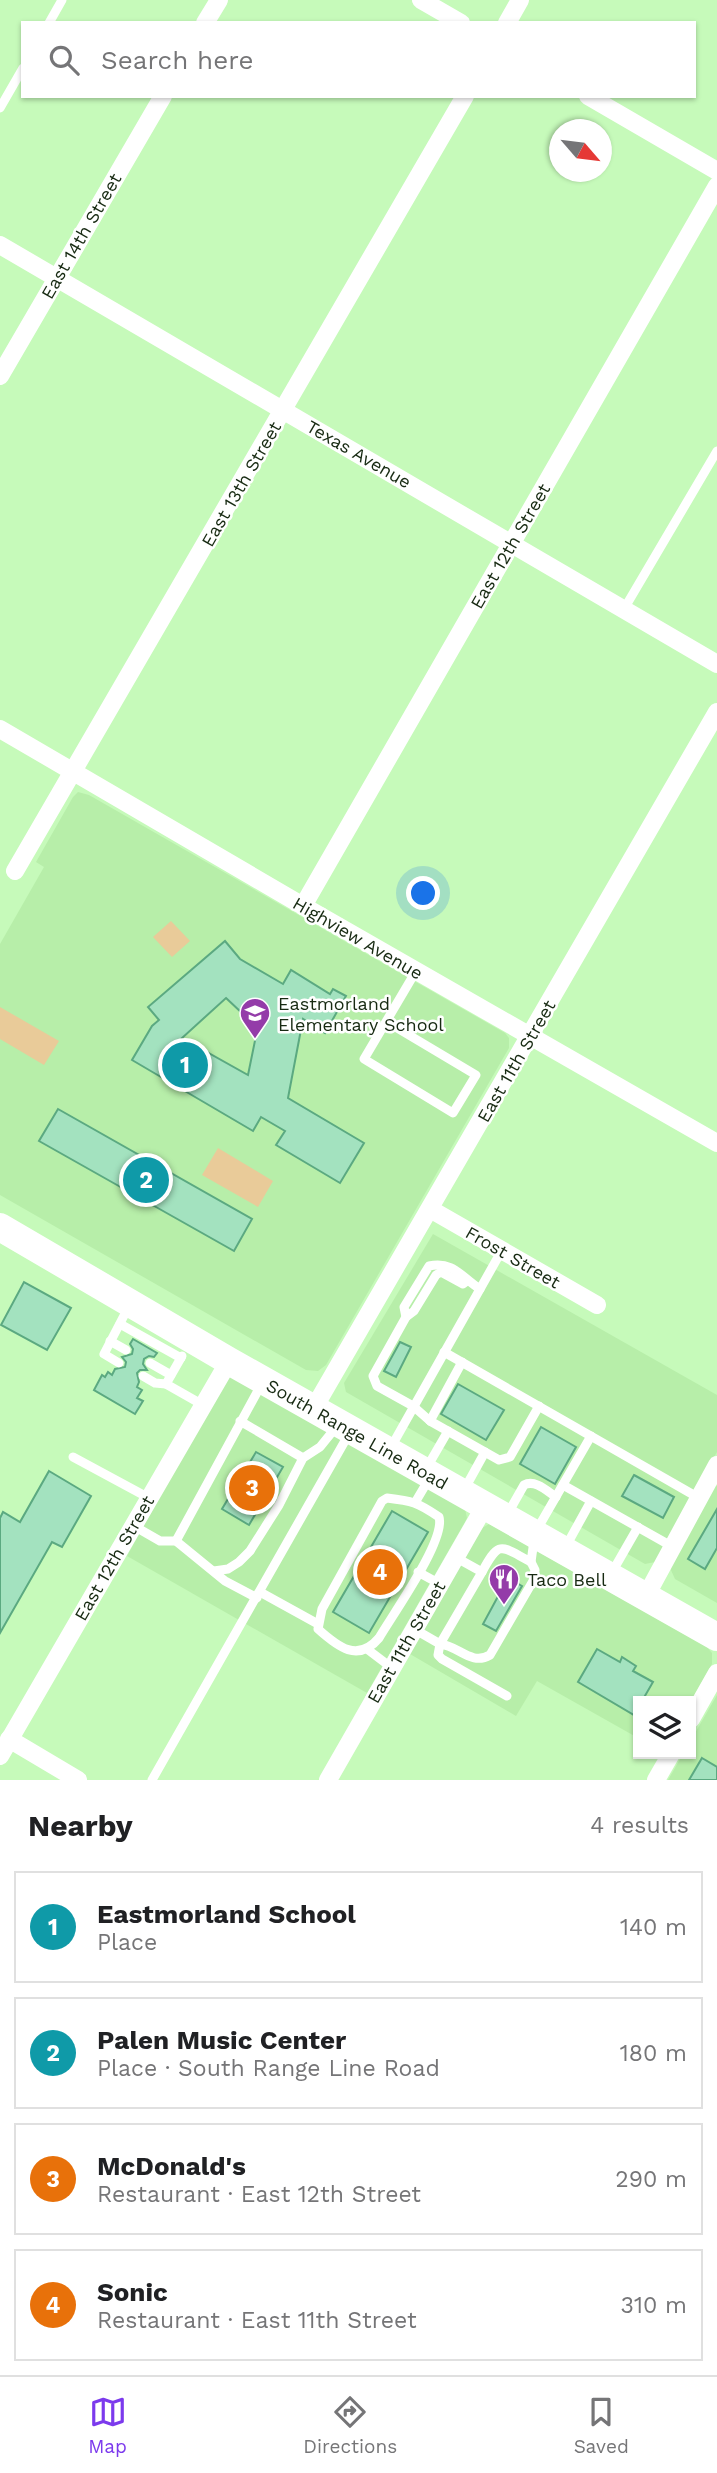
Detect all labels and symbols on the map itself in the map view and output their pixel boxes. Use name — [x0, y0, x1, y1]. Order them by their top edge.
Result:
north arrow — [549, 119, 612, 182]
street label: East 14th Street — [37, 169, 126, 303]
street label: Texas Avenue — [303, 416, 415, 492]
street label: East 13th Street — [197, 417, 286, 550]
street label: East 12th Street — [466, 479, 555, 612]
your location — [406, 876, 440, 910]
street label: Highview Avenue — [289, 892, 427, 984]
place label: Eastmorland Elementary School — [278, 993, 444, 1035]
school or university icon: Eastmorland Elementary School — [238, 996, 272, 1040]
street label: East 11th Street — [473, 996, 560, 1126]
pin: 1 — [162, 1039, 208, 1091]
pin: 2 — [123, 1154, 169, 1206]
street label: Frost Street — [462, 1222, 564, 1293]
street label: South Range Line Road — [263, 1374, 452, 1493]
pin: 3 — [229, 1462, 275, 1514]
street label: East 12th Street — [70, 1491, 159, 1624]
pin: 4 — [357, 1546, 403, 1598]
restaurant icon: Taco Bell — [487, 1562, 521, 1606]
place label: Taco Bell — [527, 1569, 607, 1590]
street label: East 11th Street — [363, 1577, 450, 1707]

